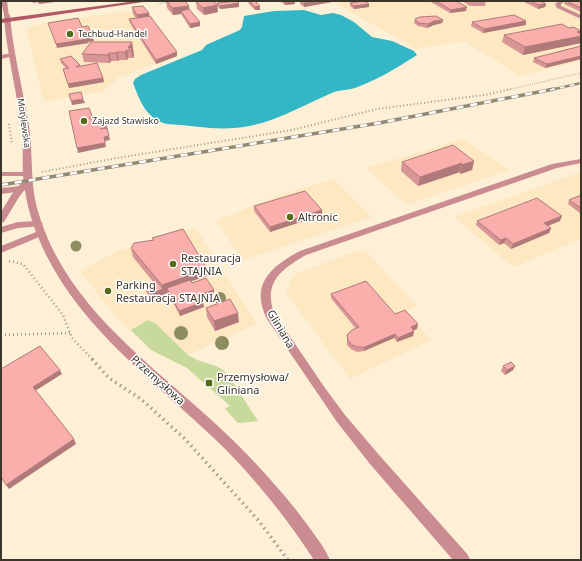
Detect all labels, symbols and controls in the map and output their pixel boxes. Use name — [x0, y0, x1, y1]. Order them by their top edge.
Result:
place label: Techbud-Handel — [78, 27, 147, 40]
marker: Techbud-Handel — [65, 29, 75, 39]
street label: Motylewska — [15, 97, 34, 149]
place label: Zajazd Stawisko — [92, 114, 159, 127]
marker: Zajazd Stawisko — [79, 116, 89, 126]
place label: Altronic — [298, 209, 338, 224]
marker: Altronic — [285, 212, 295, 222]
place label: Restauracja STAJNIA — [181, 250, 241, 278]
marker: Restauracja STAJNIA — [168, 259, 178, 269]
place label: Parking Restauracja STAJNIA — [116, 277, 221, 305]
marker: Parking Restauracja STAJNIA — [103, 286, 113, 296]
street label: Gliniana — [264, 307, 299, 351]
street label: Przemysłowa — [128, 351, 189, 408]
place label: Przemysłowa/ Gliniana — [217, 369, 289, 397]
marker: Przemysłowa/ Gliniana — [204, 378, 214, 388]

